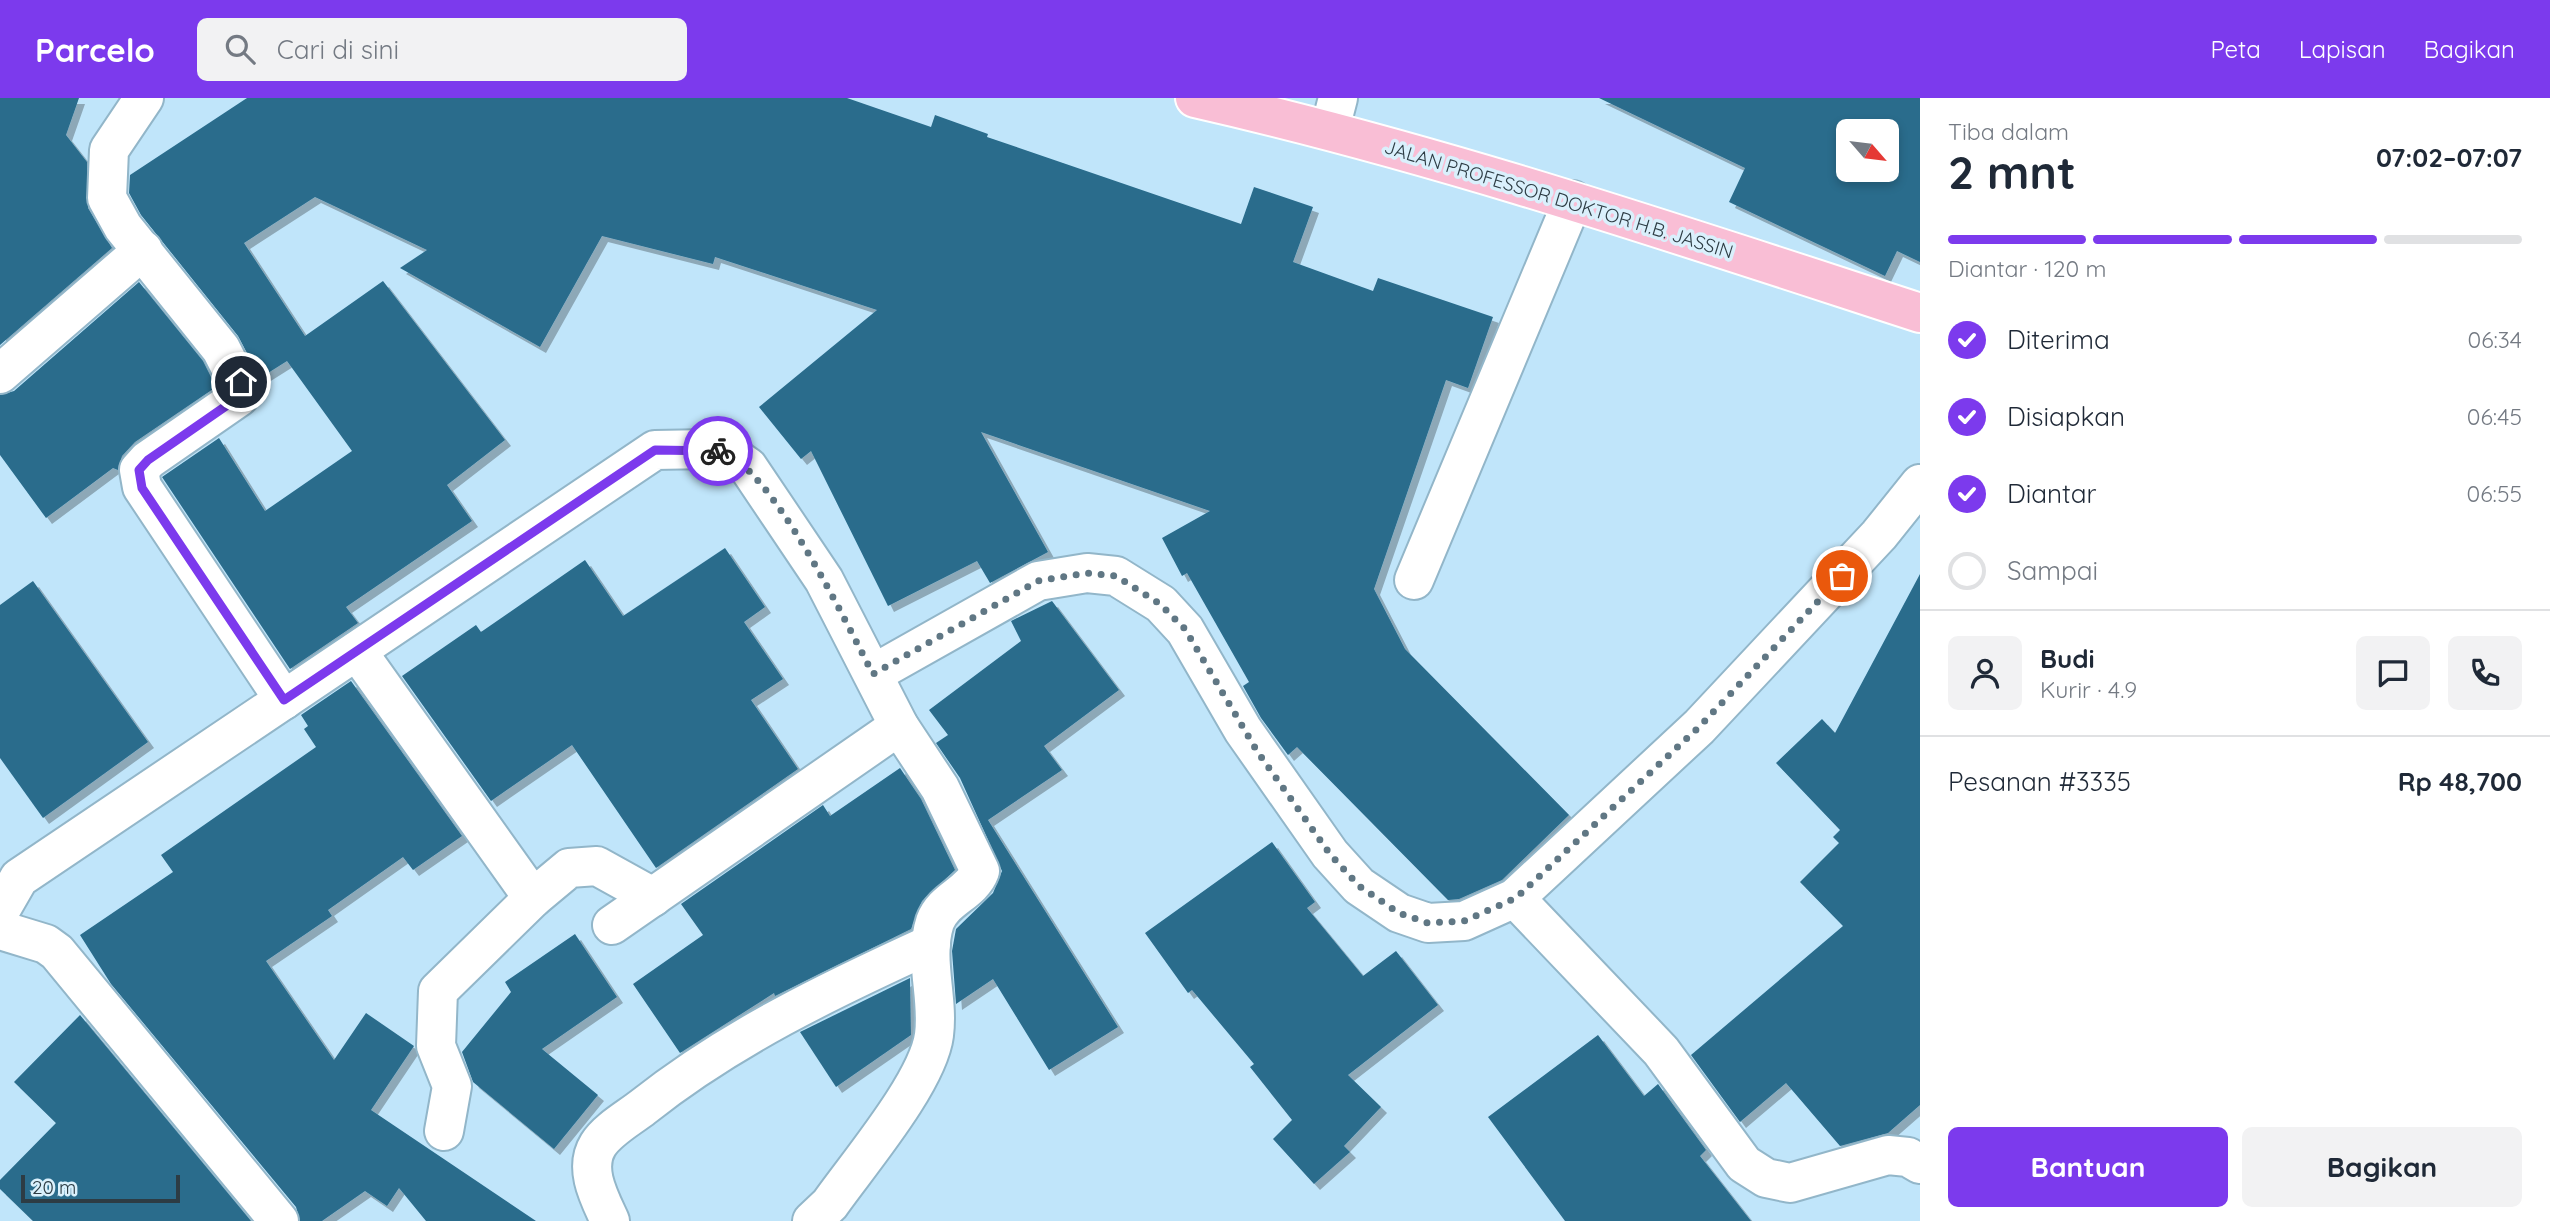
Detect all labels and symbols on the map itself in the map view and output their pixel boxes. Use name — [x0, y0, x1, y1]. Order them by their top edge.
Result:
north arrow — [1836, 119, 1899, 182]
street label: JALAN PROFESSOR DOKTOR H.B. JASSIN — [1382, 134, 1736, 264]
pin — [211, 352, 271, 412]
courier — [683, 416, 753, 486]
pin — [1812, 546, 1872, 606]
scale bar — [21, 1172, 180, 1204]

